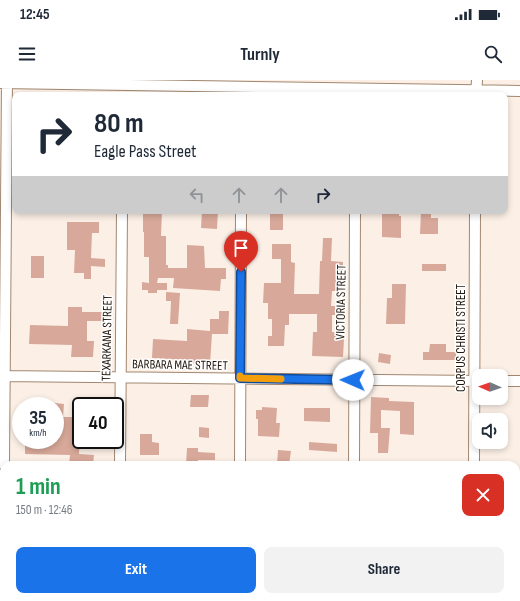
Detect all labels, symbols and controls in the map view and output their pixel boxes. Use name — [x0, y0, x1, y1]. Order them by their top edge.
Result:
text: 12:45 — [20, 5, 50, 24]
icon: menu — [16, 43, 38, 65]
icon: search — [482, 43, 504, 65]
text: Turnly — [240, 44, 280, 65]
text: 80 m — [94, 107, 143, 140]
icon: right — [28, 108, 80, 160]
text: Eagle Pass Street — [94, 141, 197, 162]
icon: left — [186, 184, 208, 206]
icon: ahead — [228, 184, 250, 206]
icon: ahead — [270, 184, 292, 206]
icon: right — [312, 184, 334, 206]
pin — [224, 231, 258, 272]
icon: arrive — [230, 237, 252, 259]
street label: VICTORIA STREET — [332, 264, 350, 340]
street label: CORPUS CHRISTI STREET — [453, 284, 469, 392]
street label: TEXARKANA STREET — [98, 295, 116, 381]
street label: BARBARA MAE STREET — [132, 356, 228, 374]
position arrow — [332, 359, 374, 401]
north arrow — [472, 369, 508, 405]
map controls — [472, 369, 508, 449]
speed limit sign: 40 — [72, 397, 124, 449]
text: 35 — [29, 406, 47, 430]
button: sound — [472, 413, 508, 449]
text: km/h — [29, 427, 47, 439]
text: 1 min — [16, 472, 61, 501]
button: close — [462, 474, 504, 516]
text: 150 m · 12:46 — [16, 502, 72, 518]
button: Exit — [16, 547, 256, 593]
button: Share — [264, 547, 504, 593]

